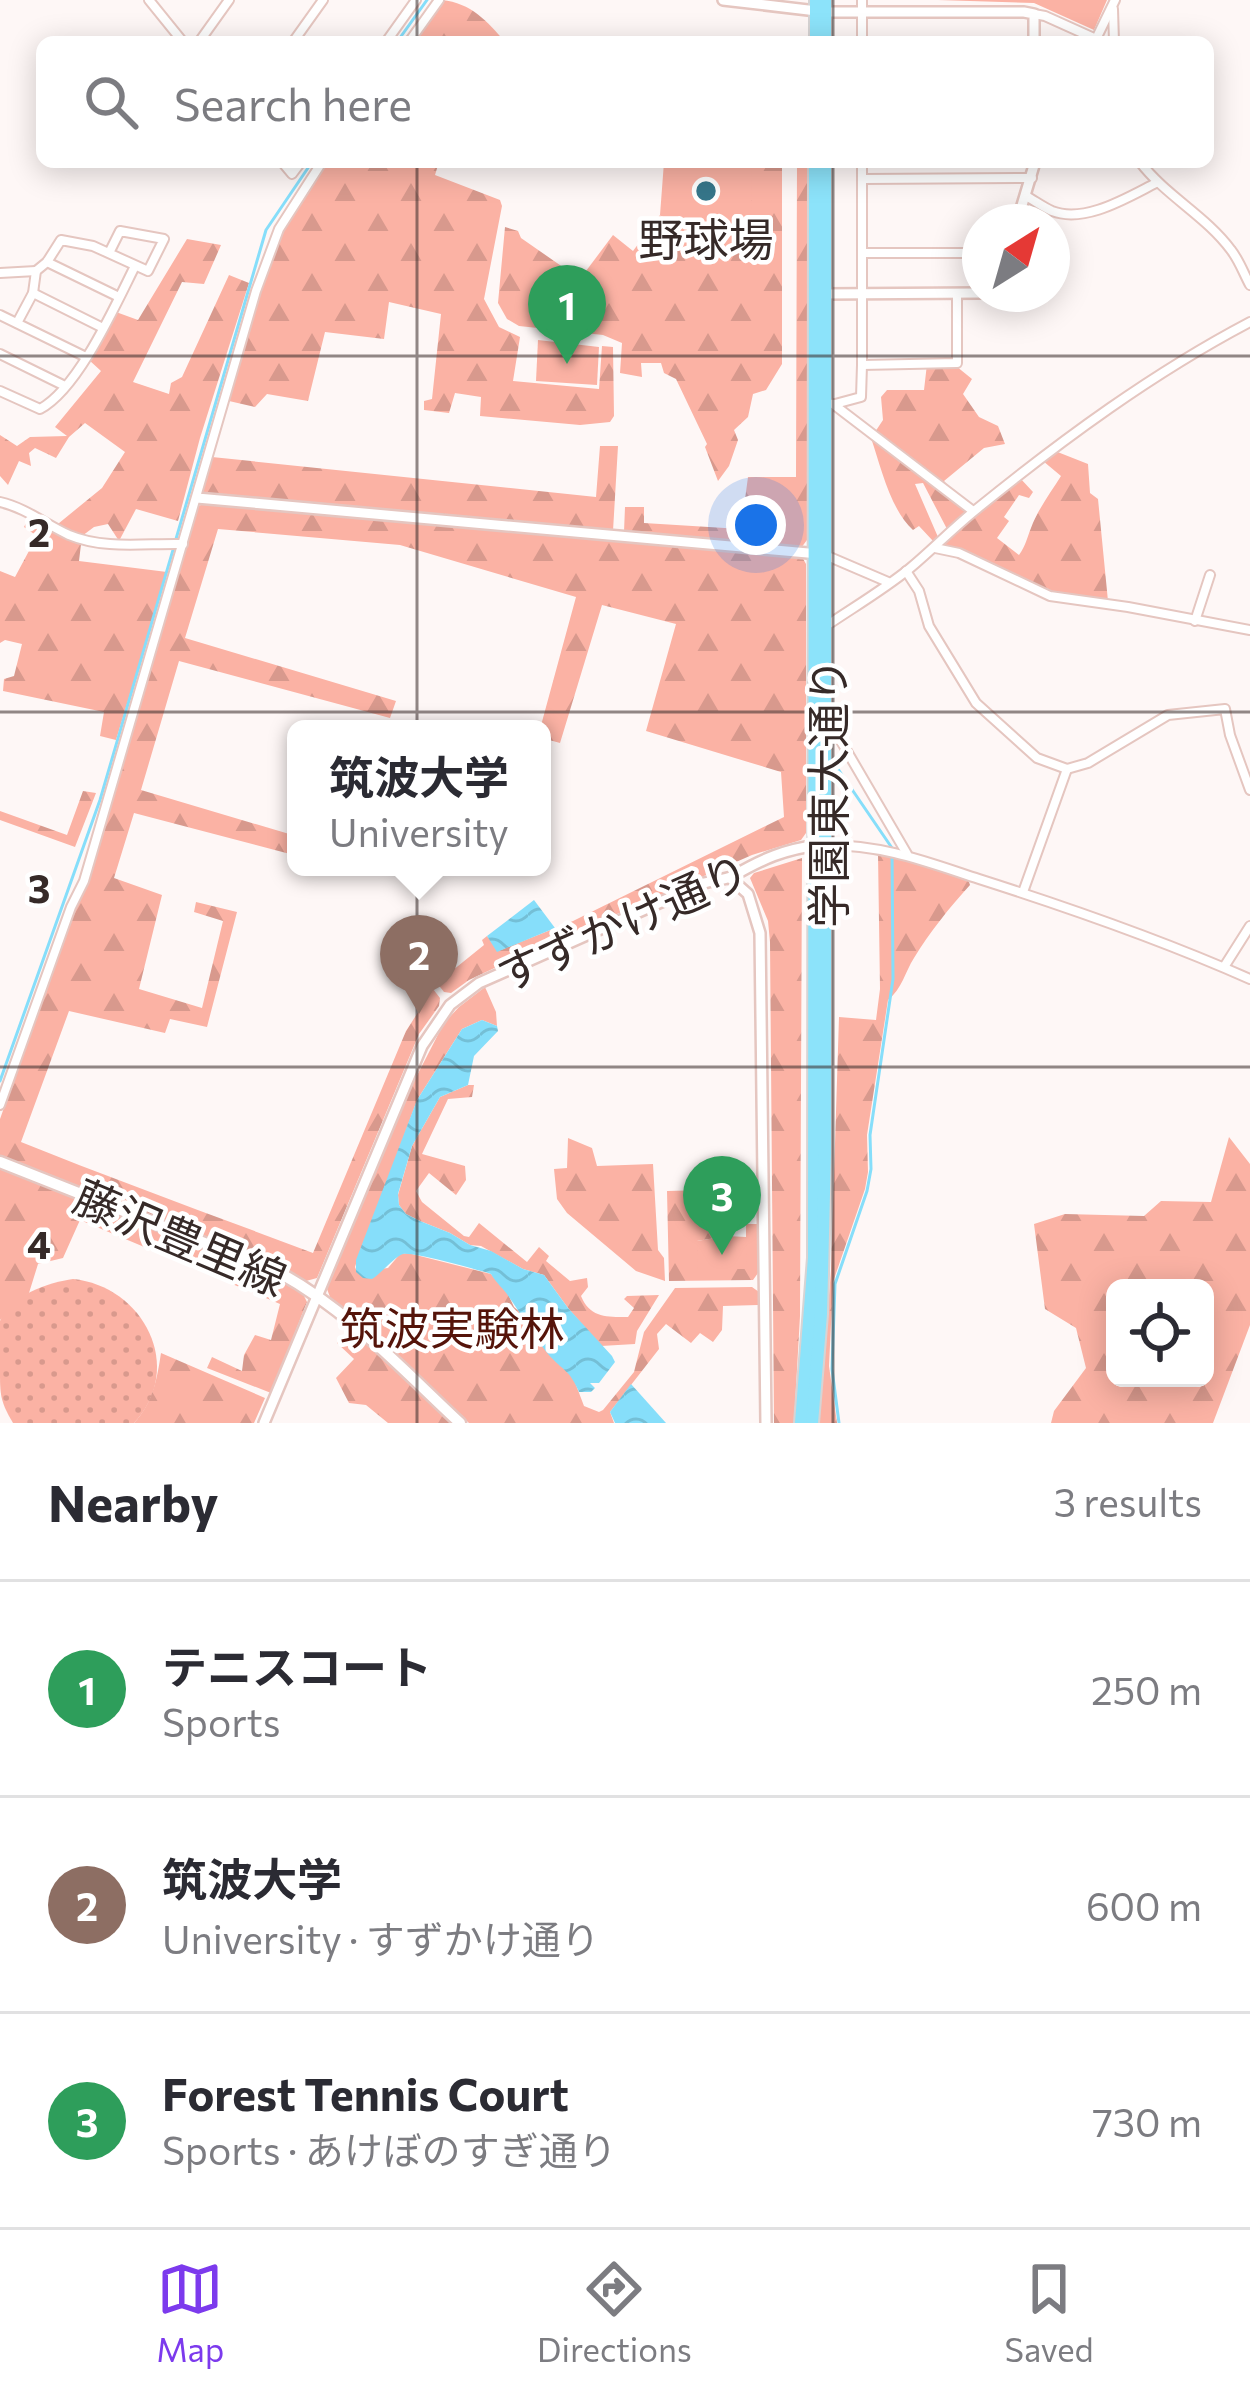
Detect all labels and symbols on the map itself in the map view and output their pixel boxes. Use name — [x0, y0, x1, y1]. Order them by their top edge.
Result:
marker: 野球場 — [693, 178, 719, 204]
north arrow — [962, 204, 1070, 312]
place label: 野球場 — [638, 210, 774, 265]
pin: 1 — [528, 265, 606, 364]
your location — [726, 495, 786, 555]
text: 2 — [28, 507, 50, 555]
street label: 学園東大通り — [799, 658, 854, 928]
street label: すずかけ通り — [487, 841, 757, 1001]
text: 3 — [28, 863, 50, 911]
pin: 2 — [380, 915, 458, 1014]
pin: 3 — [683, 1156, 761, 1255]
street label: 藤沢豊里線 — [67, 1167, 295, 1305]
text: 4 — [27, 1219, 51, 1267]
park label: 筑波実験林 — [339, 1299, 565, 1354]

